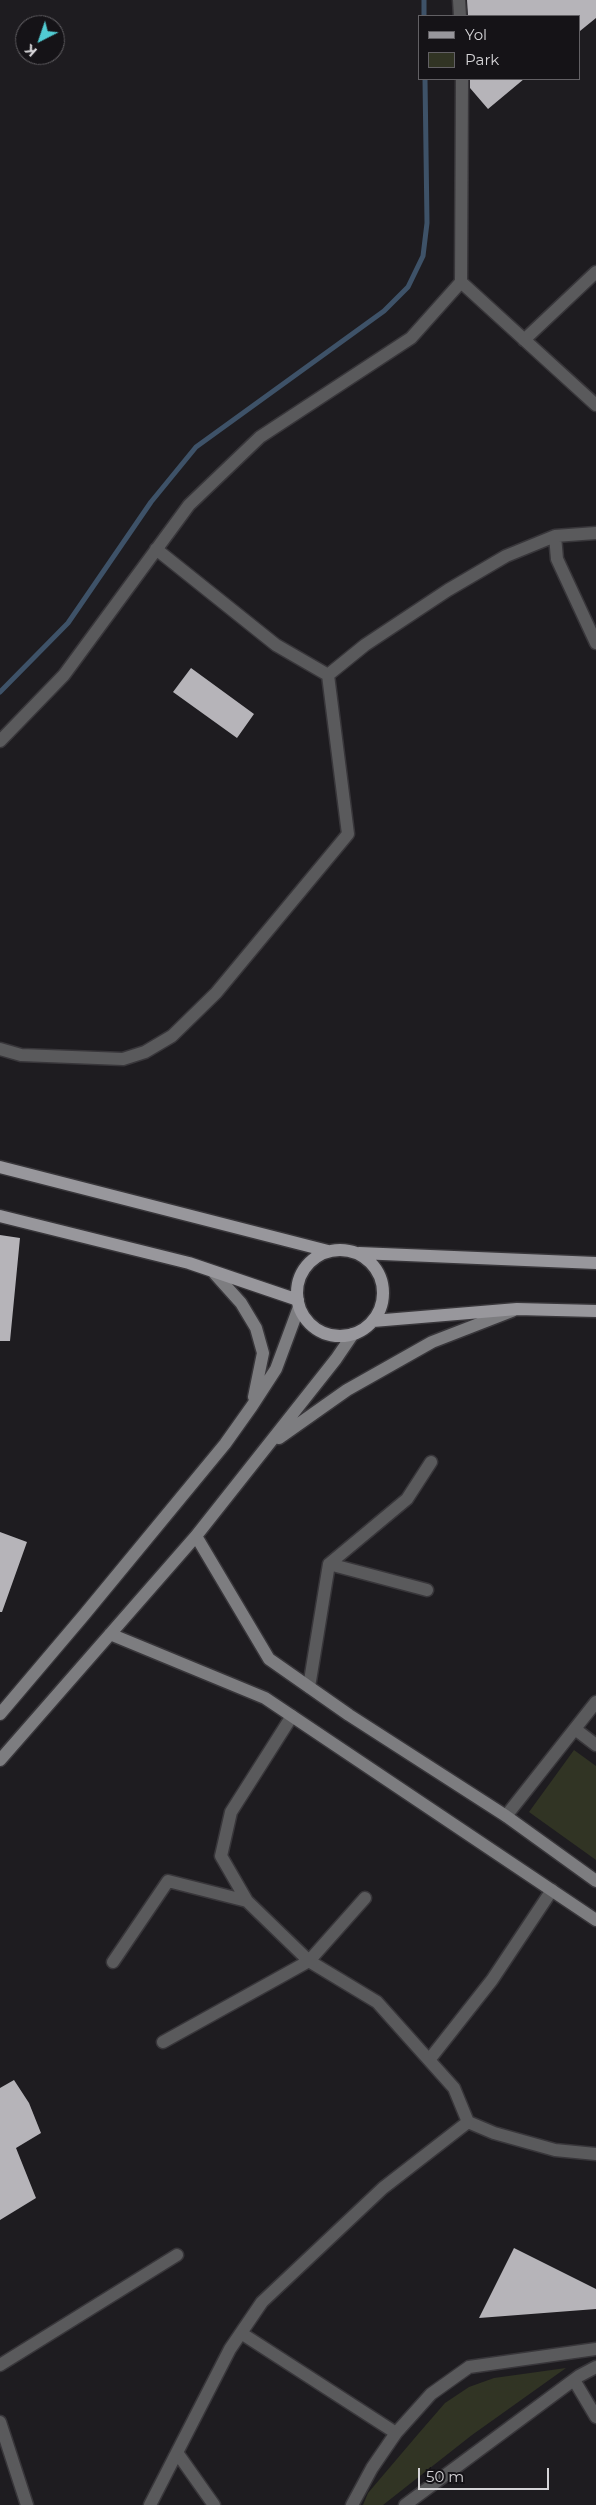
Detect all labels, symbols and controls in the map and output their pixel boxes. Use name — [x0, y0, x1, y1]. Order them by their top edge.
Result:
north arrow — [15, 15, 65, 65]
legend — [418, 15, 581, 80]
text: Yol — [465, 25, 487, 44]
text: K — [21, 40, 41, 61]
text: Park — [465, 50, 499, 69]
scale bar — [421, 2458, 552, 2490]
text: 50 m — [426, 2467, 464, 2486]

